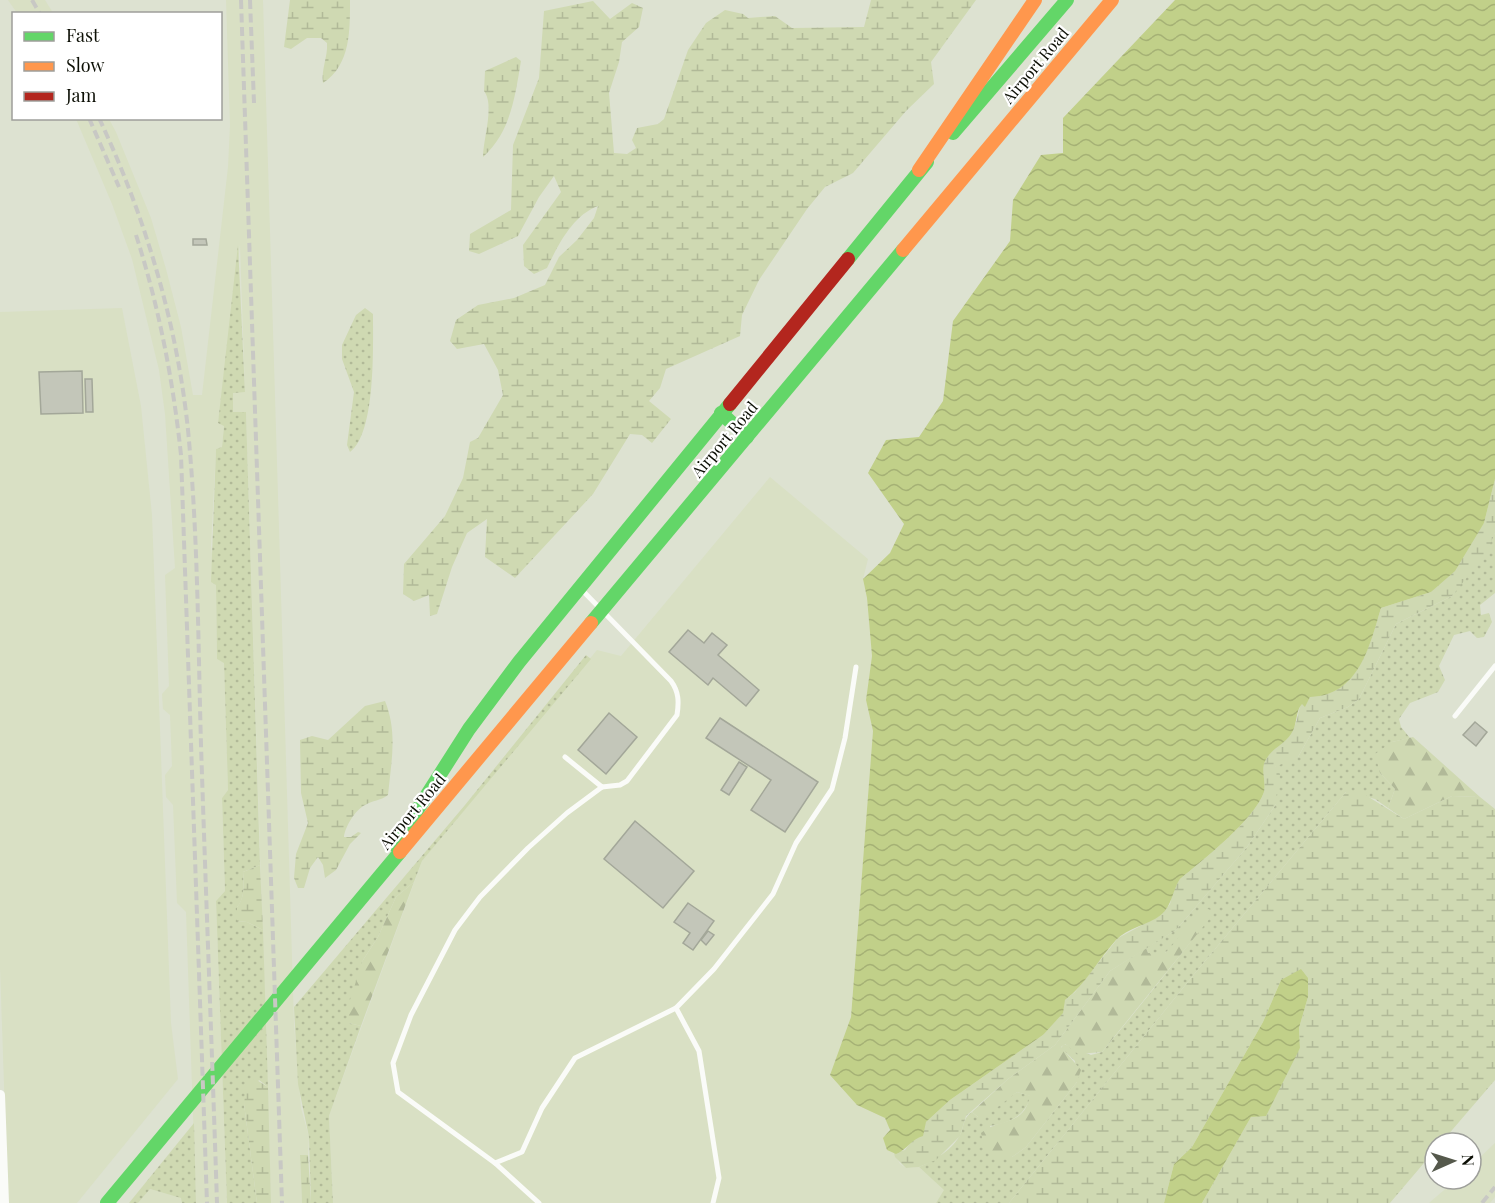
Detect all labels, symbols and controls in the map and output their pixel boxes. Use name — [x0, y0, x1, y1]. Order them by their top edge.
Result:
legend — [12, 12, 222, 120]
text: Fast — [66, 23, 100, 47]
street label: Airport Road — [996, 23, 1073, 108]
text: Slow — [66, 53, 104, 77]
text: Jam — [65, 83, 96, 107]
street label: Airport Road — [685, 397, 762, 482]
street label: Airport Road — [373, 769, 450, 854]
north arrow — [1423, 1131, 1483, 1191]
text: N — [1458, 1154, 1479, 1167]

